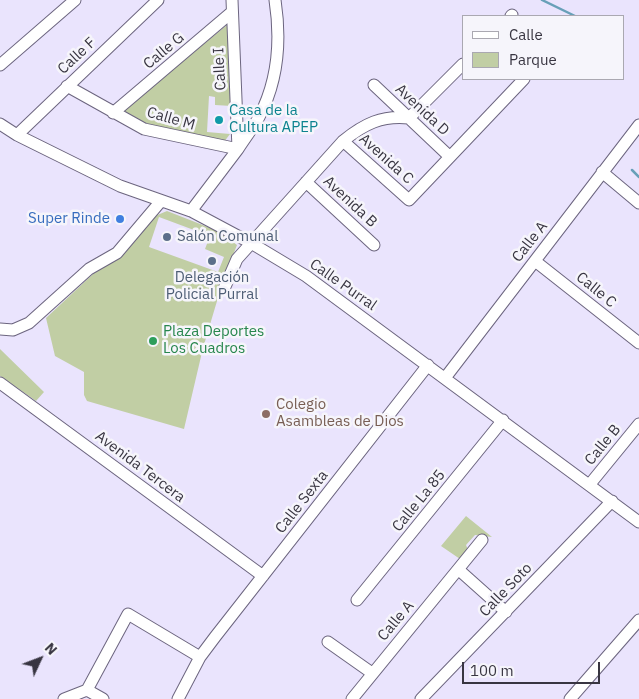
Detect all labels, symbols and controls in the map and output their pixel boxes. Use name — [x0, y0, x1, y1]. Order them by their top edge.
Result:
legend — [462, 15, 624, 80]
text: Calle — [509, 25, 543, 44]
street label: Calle G — [140, 29, 188, 73]
street label: Calle F — [54, 34, 100, 78]
street label: Calle I — [210, 47, 230, 91]
text: Parque — [509, 50, 557, 69]
street label: Avenida D — [391, 80, 453, 140]
place label: Casa de la Cultura APEP — [229, 102, 318, 137]
street label: Calle M — [145, 104, 197, 134]
marker: Casa de la Cultura APEP — [213, 114, 225, 126]
street label: Avenida C — [355, 130, 417, 188]
street label: Avenida B — [319, 173, 381, 231]
place label: Super Rinde — [28, 210, 110, 228]
marker: Super Rinde — [114, 213, 126, 225]
street label: Calle A — [509, 218, 551, 266]
place label: Salón Comunal — [177, 228, 278, 246]
marker: Salón Comunal — [161, 231, 173, 243]
marker: Delegación Policial Purral — [206, 255, 218, 267]
street label: Calle Purral — [306, 255, 380, 315]
street label: Calle C — [572, 268, 620, 312]
place label: Delegación Policial Purral — [166, 269, 258, 304]
place label: Plaza Deportes Los Cuadros — [163, 323, 264, 358]
marker: Plaza Deportes Los Cuadros — [147, 335, 159, 347]
place label: Colegio Asambleas de Dios — [276, 396, 404, 431]
marker: Colegio Asambleas de Dios — [260, 408, 272, 420]
street label: Calle B — [581, 421, 625, 469]
street label: Avenida Tercera — [92, 427, 188, 507]
street label: Calle La 85 — [389, 466, 449, 536]
street label: Calle Sexta — [272, 467, 332, 537]
street label: Calle Soto — [476, 559, 536, 621]
street label: Calle A — [374, 597, 418, 645]
north arrow — [15, 634, 65, 684]
text: N — [41, 639, 61, 659]
scale bar — [464, 652, 602, 684]
text: 100 m — [470, 661, 514, 680]

